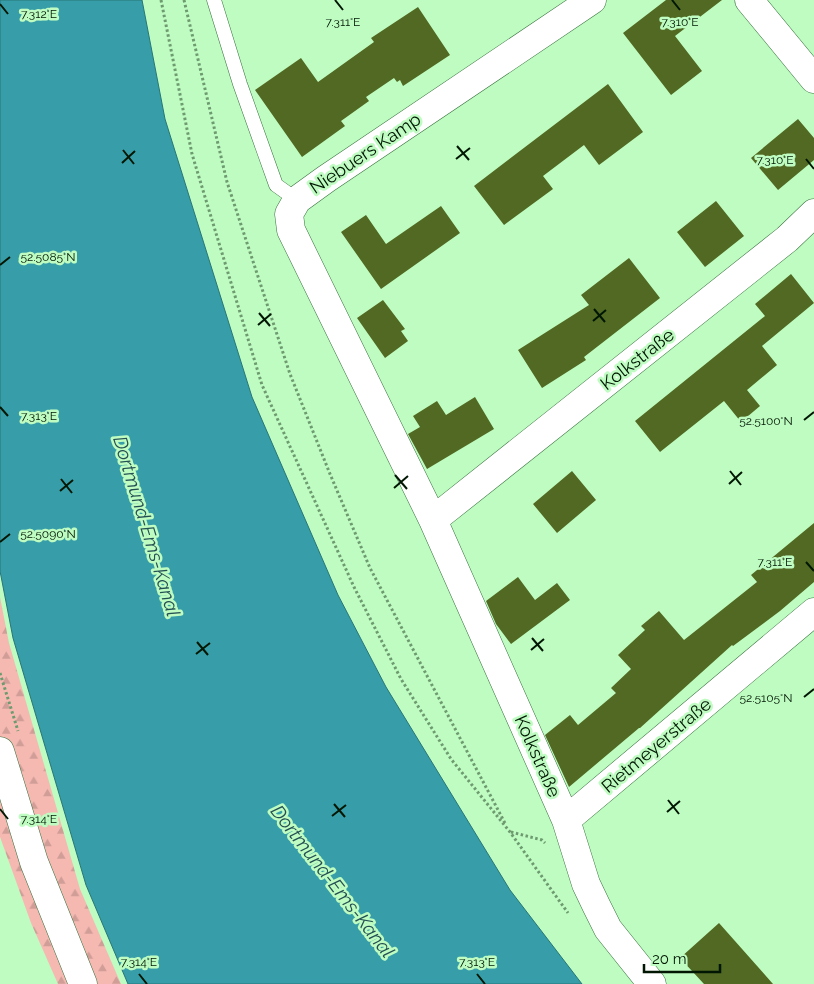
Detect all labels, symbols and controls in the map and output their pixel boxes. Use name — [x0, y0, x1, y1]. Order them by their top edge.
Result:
text: 7.312°E — [21, 7, 57, 21]
text: 7.311°E — [326, 15, 360, 29]
text: 7.310°E — [661, 15, 699, 29]
street label: Niebuers Kamp — [305, 108, 425, 198]
text: 7.310°E — [756, 153, 794, 167]
text: 52.5085°N — [20, 250, 76, 264]
street label: Kolkstraße — [596, 324, 678, 394]
text: 7.313°E — [21, 409, 57, 423]
text: 52.5100°N — [739, 414, 793, 428]
water label: Dortmund-Ems-Kanal — [109, 433, 185, 619]
text: 52.5090°N — [20, 527, 76, 541]
text: 7.311°E — [758, 555, 792, 569]
text: 52.5105°N — [739, 691, 793, 705]
street label: Rietmeyerstraße — [597, 693, 715, 797]
street label: Kolkstraße — [511, 712, 566, 801]
water label: Dortmund-Ems-Kanal — [267, 800, 399, 962]
text: 7.314°E — [21, 812, 57, 826]
scale bar — [644, 942, 720, 974]
text: 20 m — [652, 950, 687, 968]
text: 7.314°E — [121, 955, 157, 969]
text: 7.313°E — [459, 955, 495, 969]

